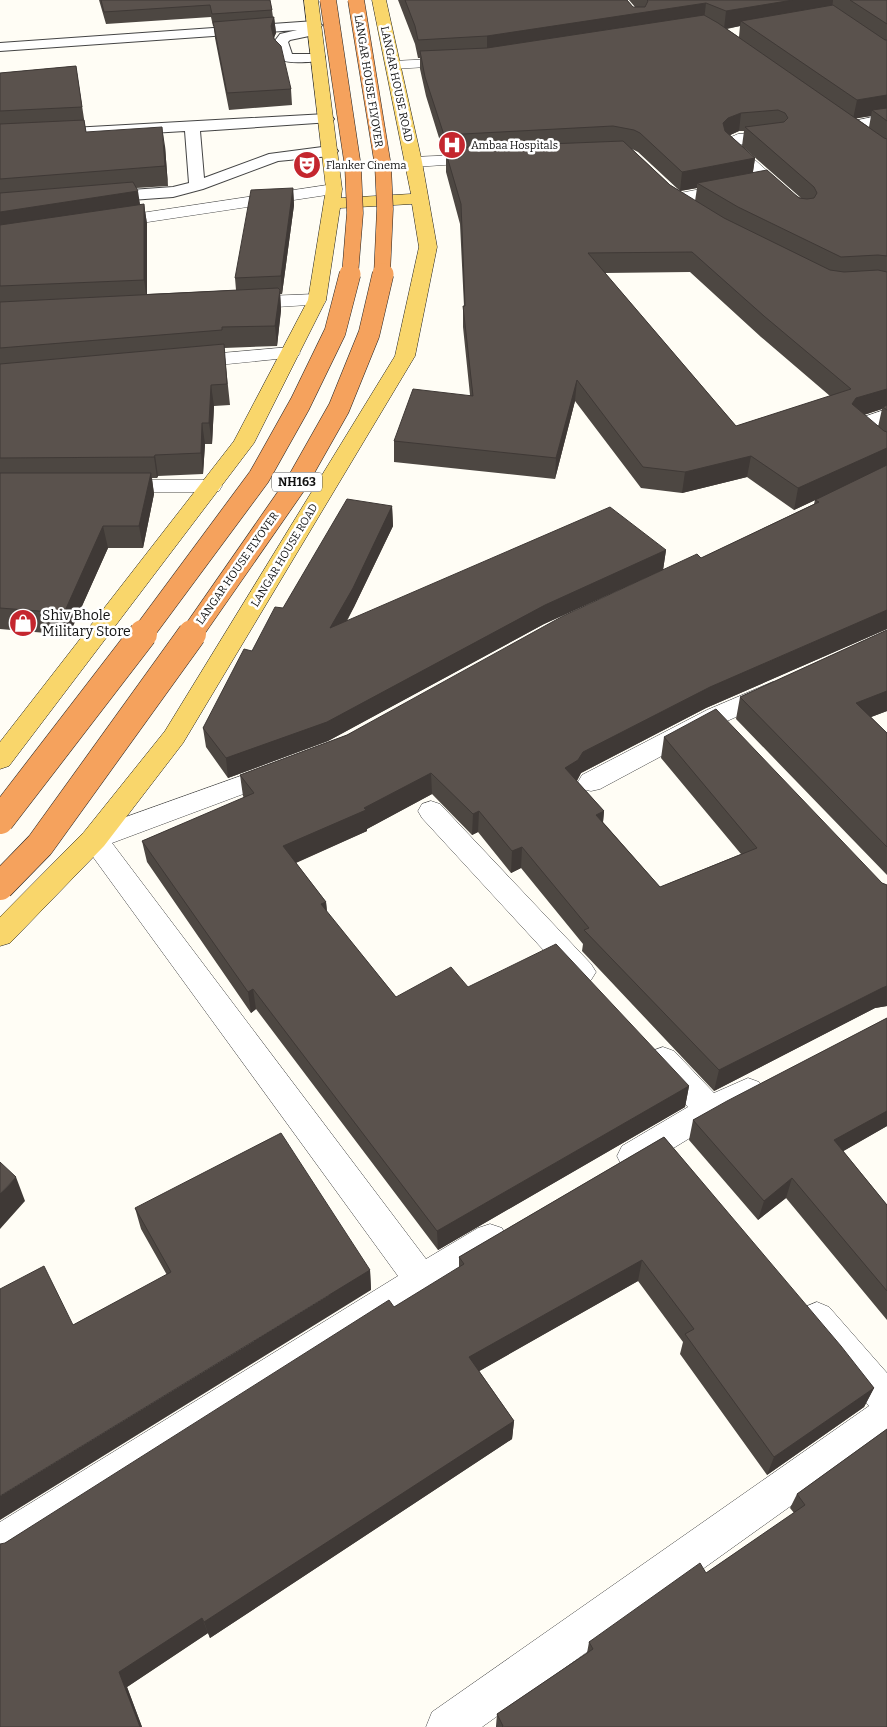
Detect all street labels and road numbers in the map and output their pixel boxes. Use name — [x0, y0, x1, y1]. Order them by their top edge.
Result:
street label: LANGAR HOUSE FLYOVER — [352, 14, 386, 149]
street label: LANGAR HOUSE ROAD — [378, 25, 415, 143]
road number: NH163 — [272, 472, 322, 492]
street label: LANGAR HOUSE ROAD — [248, 501, 320, 609]
street label: LANGAR HOUSE FLYOVER — [194, 509, 282, 627]

